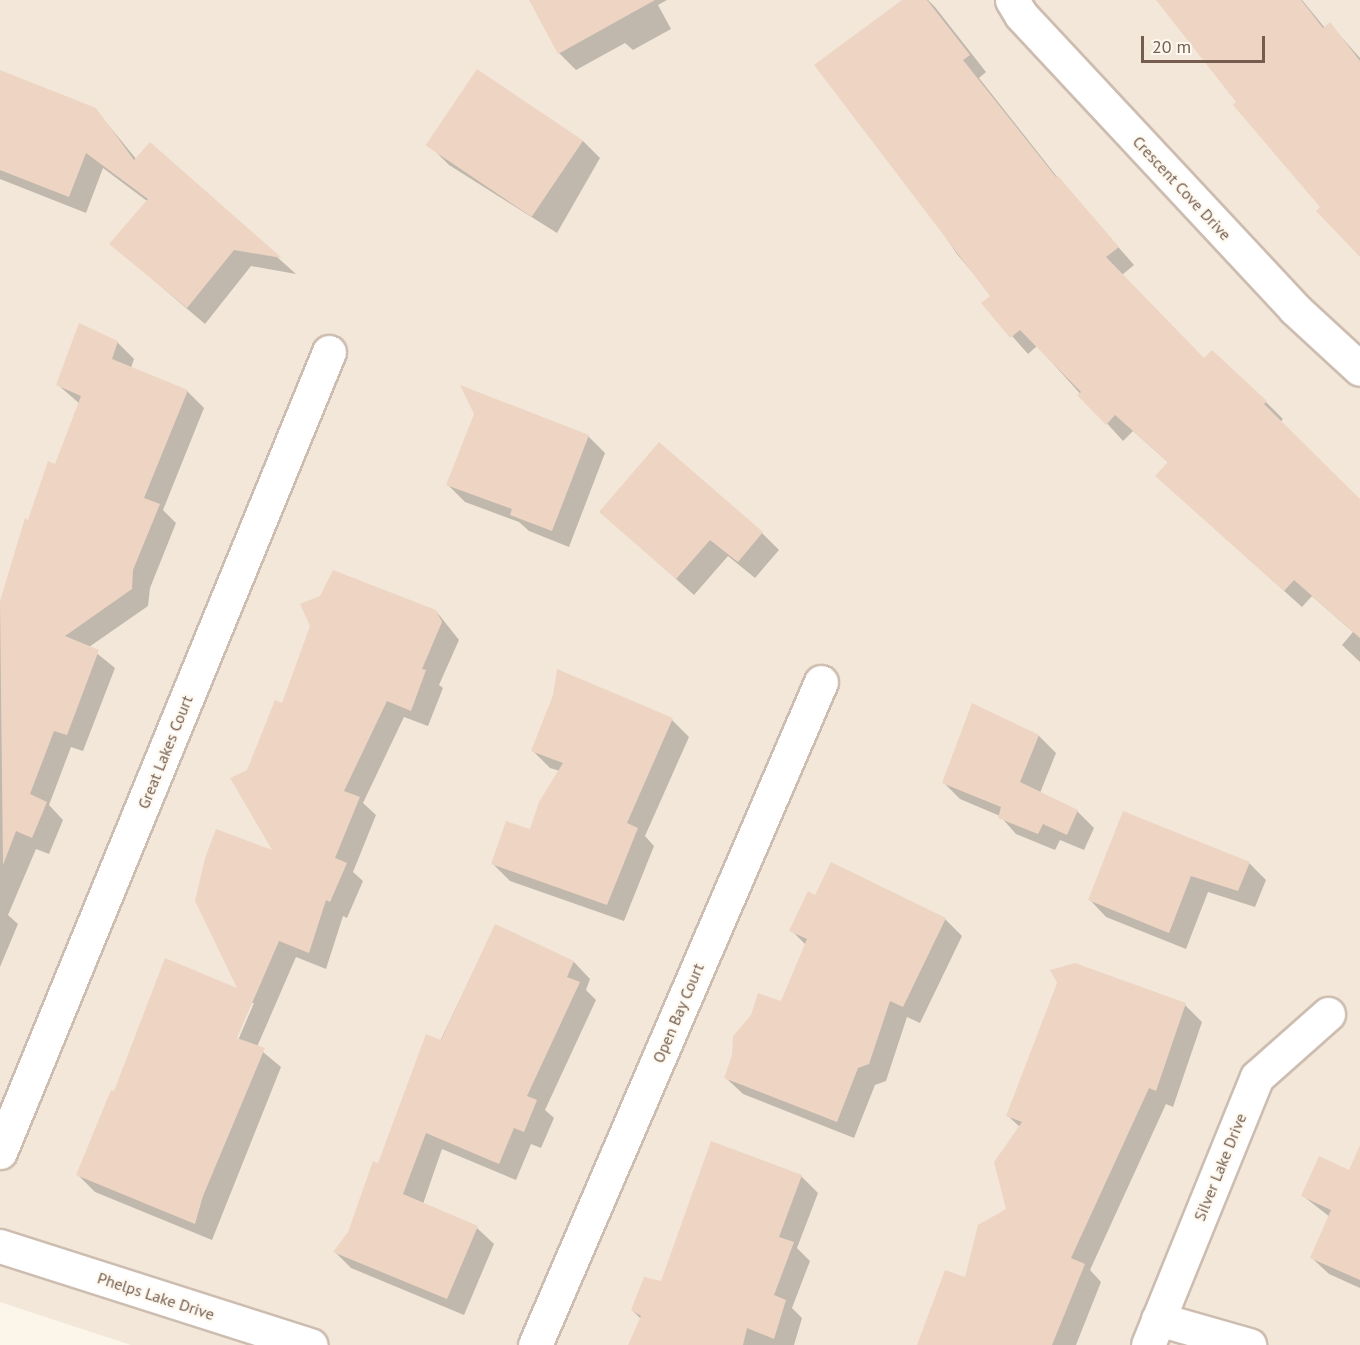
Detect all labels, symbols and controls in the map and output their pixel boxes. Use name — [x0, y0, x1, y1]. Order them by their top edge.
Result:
scale bar — [1144, 24, 1268, 62]
text: 20 m — [1152, 35, 1191, 58]
street label: Crescent Cove Drive — [1129, 132, 1235, 244]
street label: Great Lakes Court — [134, 692, 196, 812]
street label: Open Bay Court — [648, 960, 708, 1066]
street label: Silver Lake Drive — [1190, 1110, 1250, 1224]
street label: Phelps Lake Drive — [95, 1268, 217, 1324]

